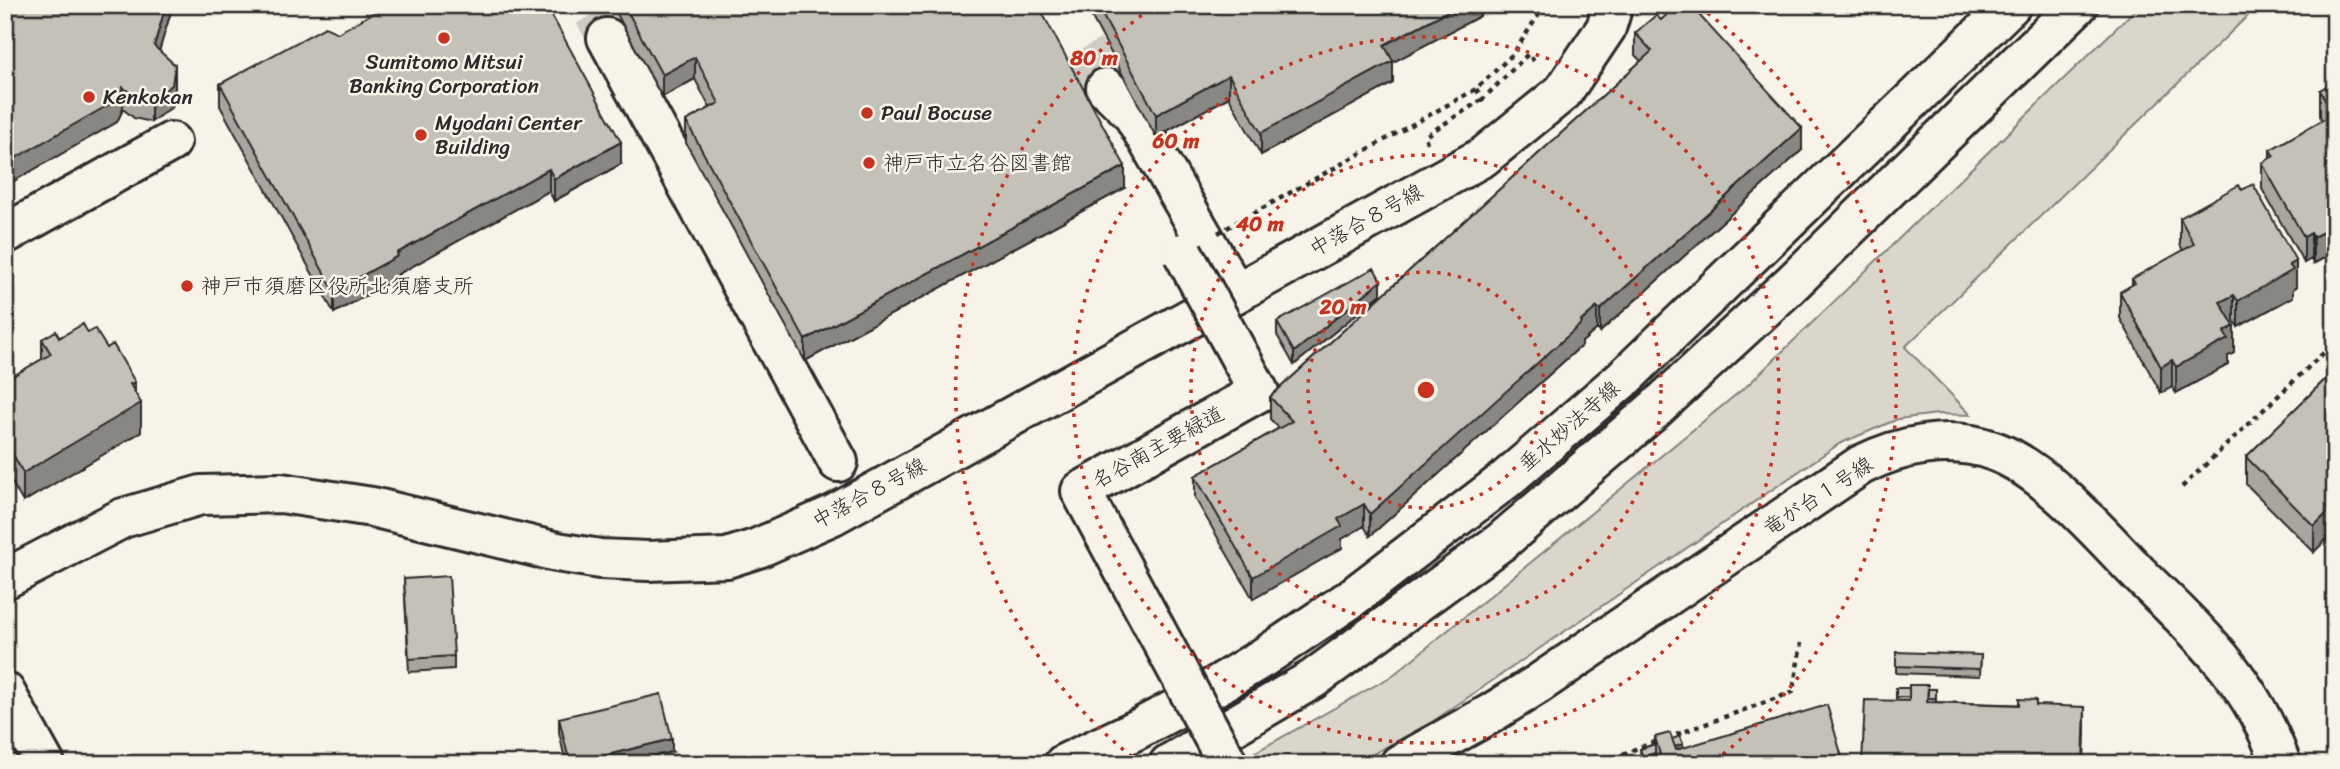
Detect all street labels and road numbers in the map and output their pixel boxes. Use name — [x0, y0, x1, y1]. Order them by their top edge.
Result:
street label: 中落合８号線 — [1302, 173, 1430, 267]
street label: 垂水妙法寺線 — [1509, 370, 1629, 482]
street label: 名谷南主要緑道 — [1085, 395, 1231, 499]
street label: 竜が台１号線 — [1755, 446, 1881, 546]
street label: 中落合８号線 — [804, 447, 934, 539]

